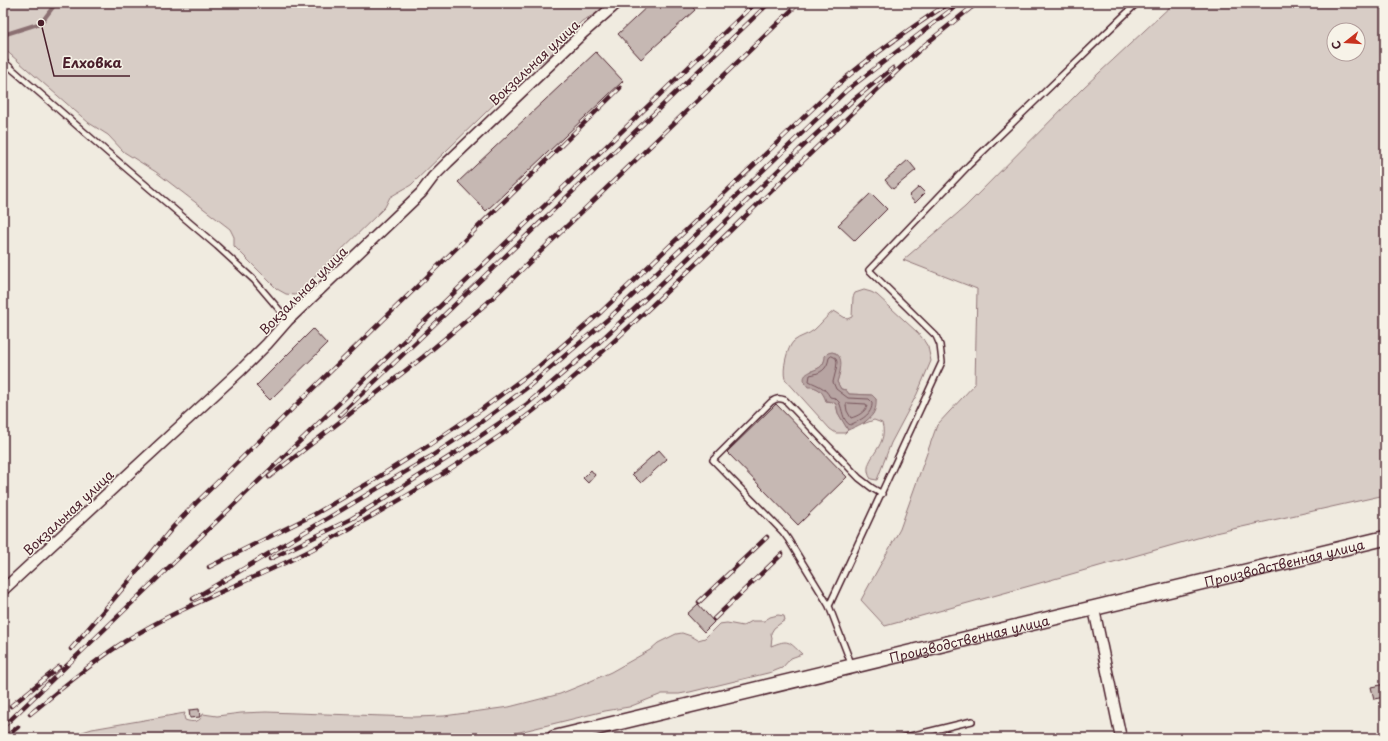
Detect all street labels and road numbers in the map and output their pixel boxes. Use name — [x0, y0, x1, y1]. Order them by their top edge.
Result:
street label: Вокзальная улица — [484, 14, 584, 109]
street label: Вокзальная улица — [255, 241, 352, 338]
street label: Вокзальная улица — [18, 464, 118, 559]
street label: Производственная улица — [1202, 534, 1367, 591]
street label: Производственная улица — [887, 609, 1052, 667]

